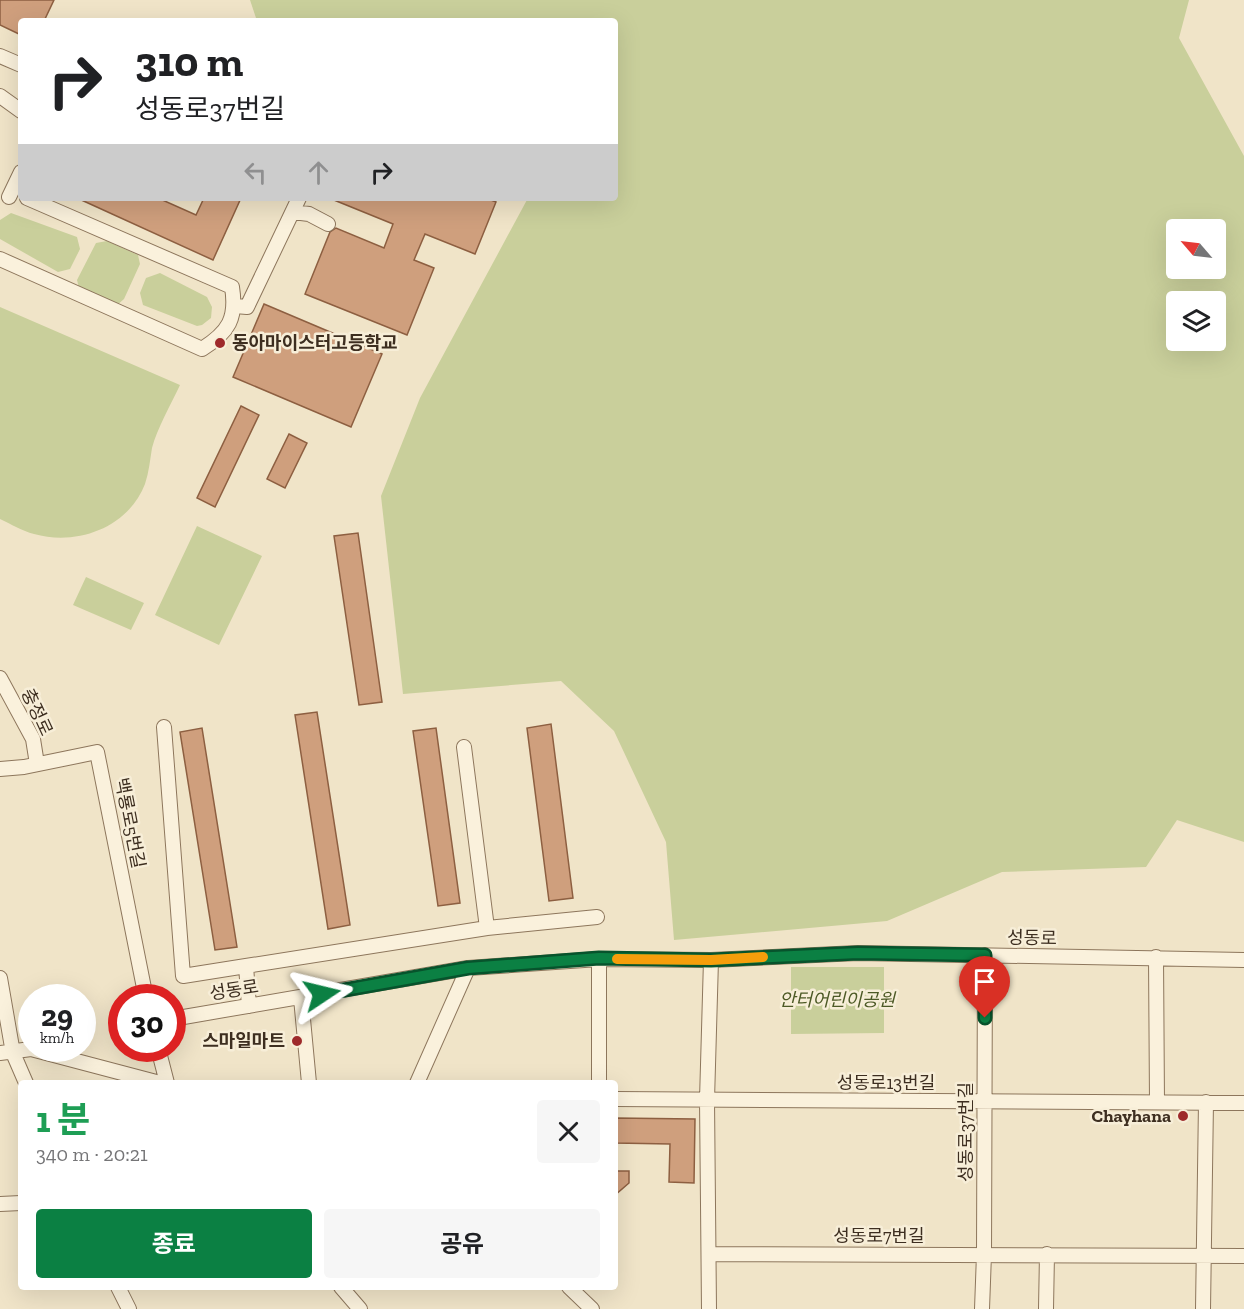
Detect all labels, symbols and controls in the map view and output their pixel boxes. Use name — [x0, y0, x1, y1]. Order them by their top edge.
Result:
text: 310 m — [135, 36, 243, 87]
icon: right — [36, 42, 114, 120]
text: 성동로37번길 — [135, 93, 285, 125]
icon: left — [239, 156, 272, 189]
icon: ahead — [302, 156, 335, 189]
icon: right — [365, 156, 398, 189]
north arrow — [1166, 219, 1226, 279]
map controls — [1166, 219, 1226, 351]
button: layers — [1166, 291, 1226, 351]
place label: 동아마이스터고등학교 — [232, 332, 398, 354]
marker: 동아마이스터고등학교 — [213, 336, 227, 350]
street label: 충정로 — [17, 685, 57, 739]
street label: 백룡로5번길 — [110, 776, 150, 870]
street label: 성동로 — [1007, 927, 1057, 949]
pin — [959, 956, 1010, 1018]
position arrow — [290, 962, 354, 1026]
icon: arrive — [968, 965, 1001, 998]
street label: 성동로 — [208, 975, 260, 1005]
speed limit sign: 30 — [108, 984, 186, 1062]
park label: 안터어린이공원 — [779, 989, 896, 1011]
text: 29 — [41, 998, 73, 1034]
text: km/h — [40, 1029, 74, 1047]
place label: 스마일마트 — [202, 1030, 285, 1052]
marker: 스마일마트 — [290, 1034, 304, 1048]
street label: 성동로13번길 — [837, 1072, 935, 1094]
street label: 성동로37번길 — [955, 1082, 977, 1182]
text: 1 분 — [36, 1098, 90, 1141]
button: close — [537, 1100, 600, 1163]
place label: Chayhana — [1092, 1105, 1171, 1127]
marker: Chayhana — [1176, 1109, 1190, 1123]
text: 340 m · 20:21 — [36, 1142, 148, 1166]
button: 종료 — [36, 1209, 312, 1278]
button: 공유 — [324, 1209, 600, 1278]
street label: 성동로7번길 — [833, 1225, 925, 1247]

